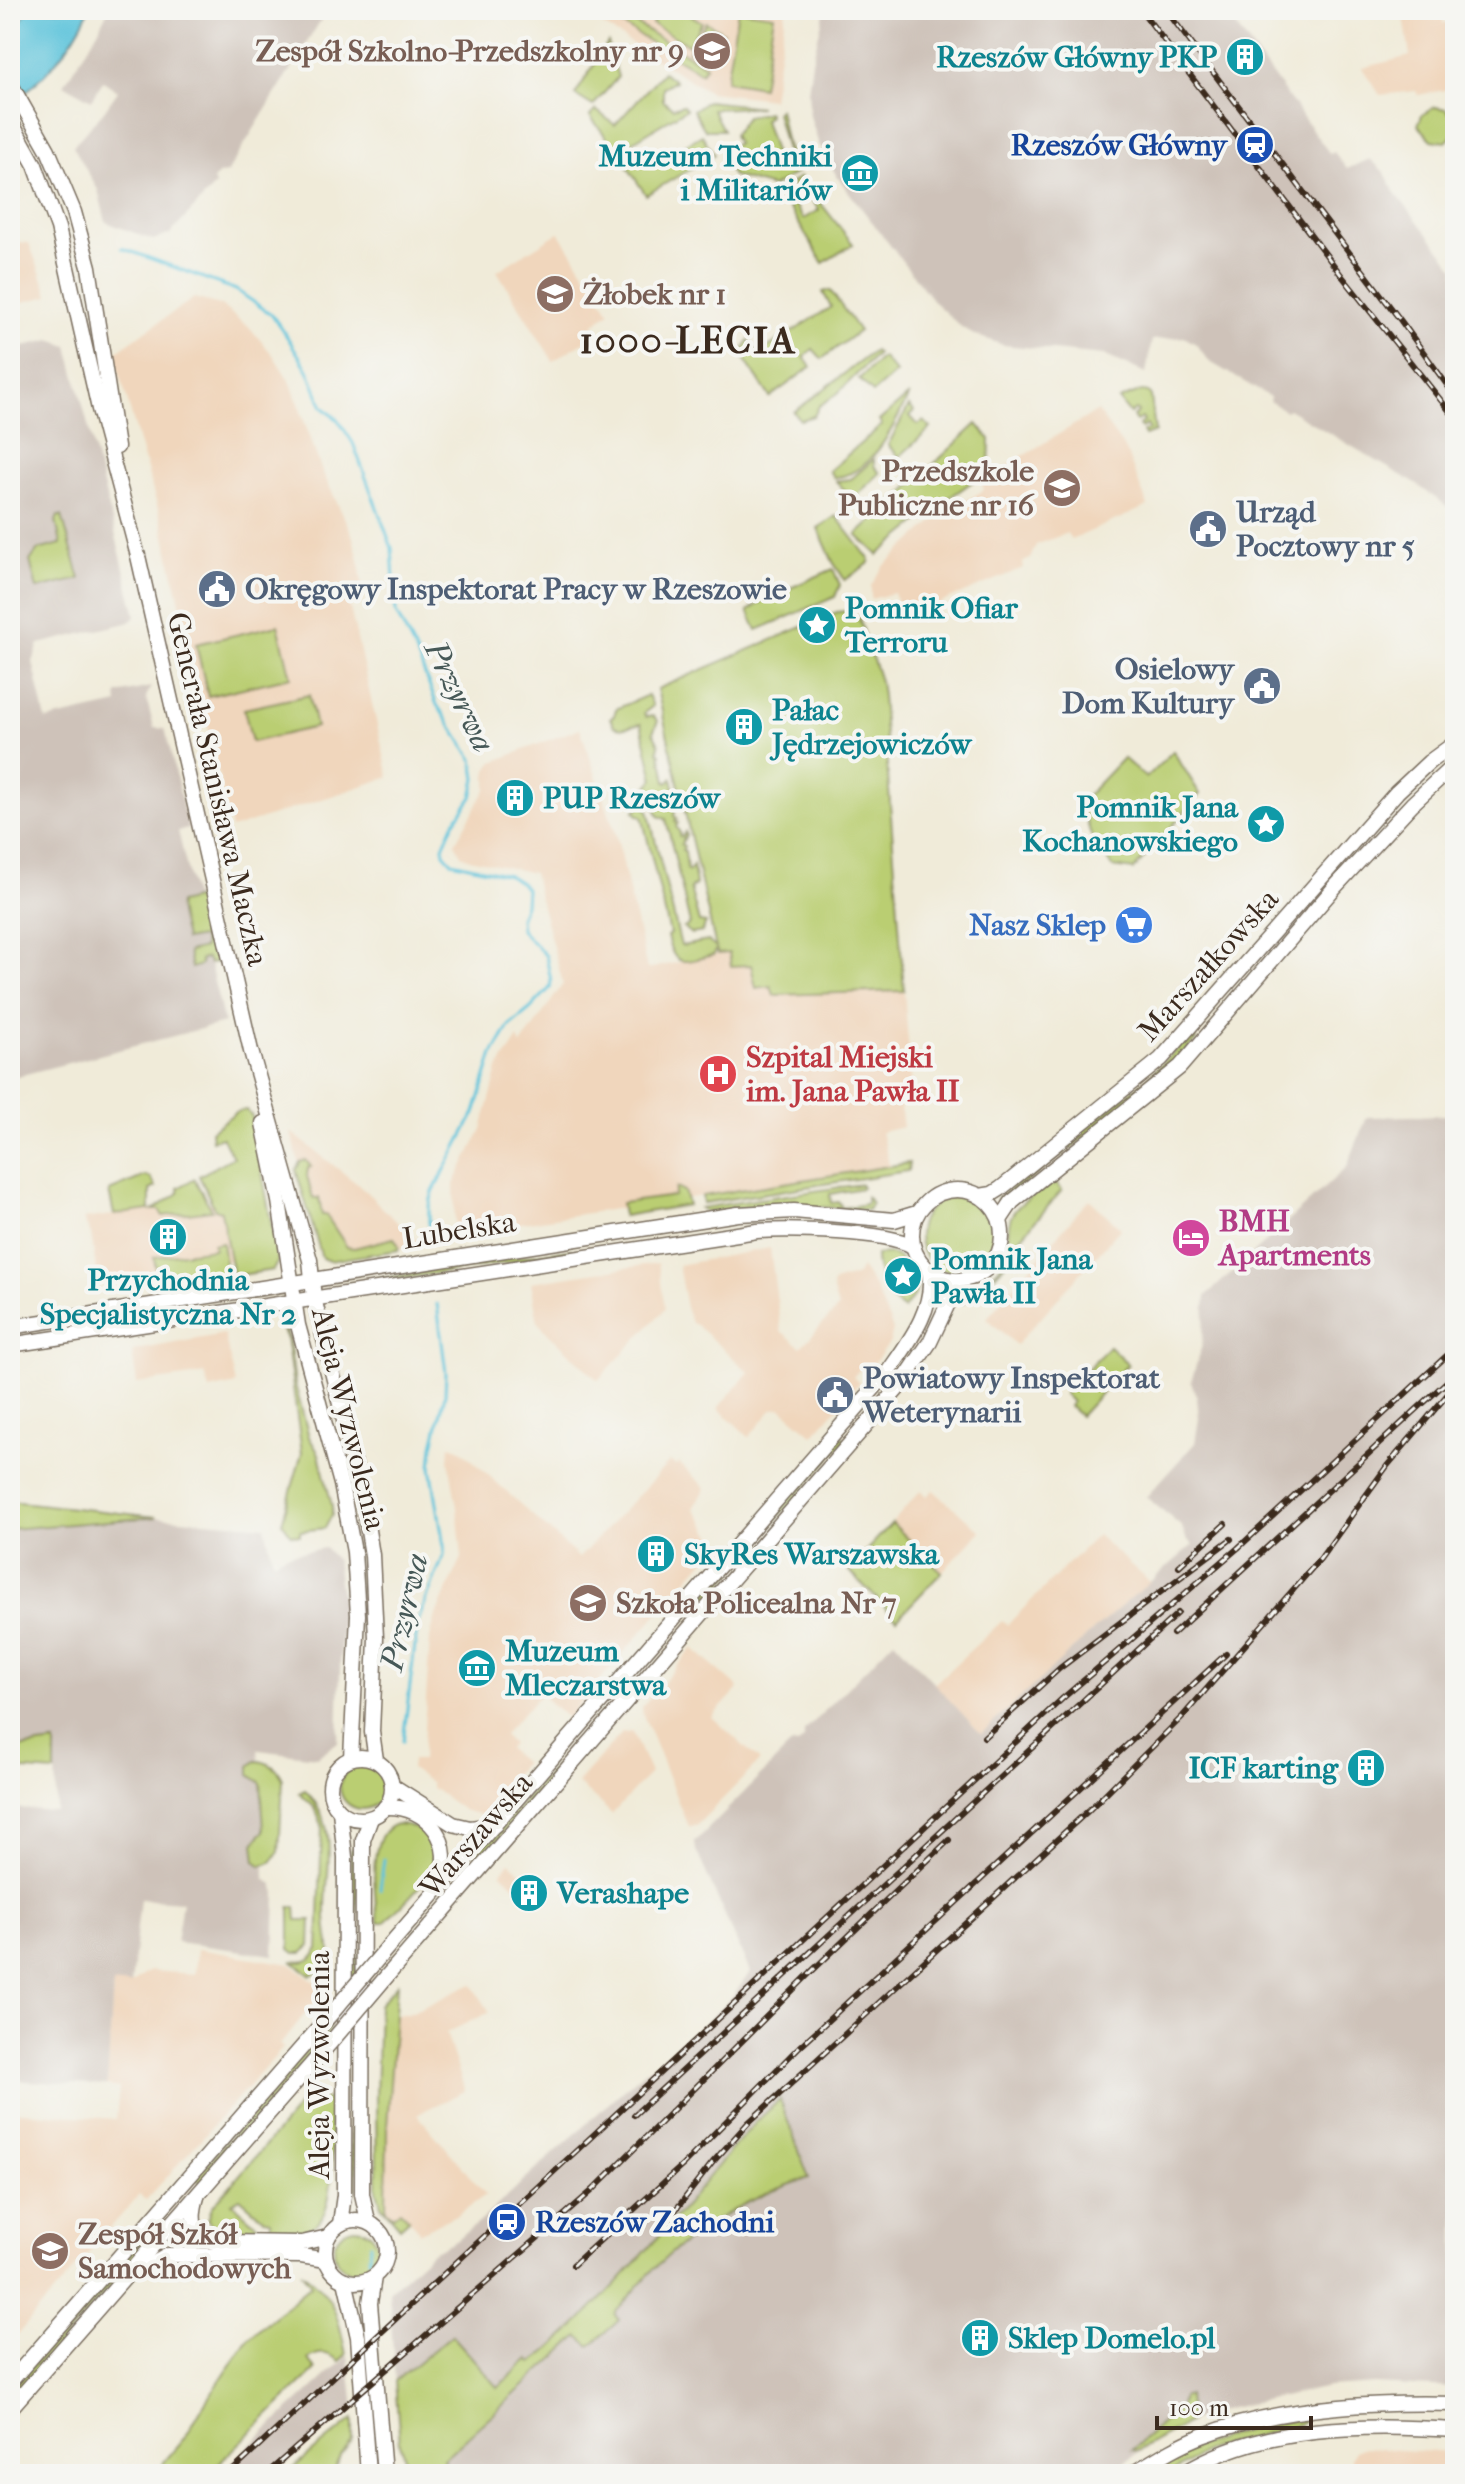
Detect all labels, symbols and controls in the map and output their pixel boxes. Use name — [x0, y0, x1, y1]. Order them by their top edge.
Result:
school or university icon: Zespół Szkolno-Przedszkolny nr 9 — [691, 30, 733, 72]
place label: Zespół Szkolno-Przedszkolny nr 9 — [255, 34, 684, 69]
building icon: Rzeszów Główny PKP — [1224, 36, 1266, 78]
place label: Rzeszów Główny PKP — [936, 40, 1217, 75]
station icon: Rzeszów Główny — [1234, 124, 1276, 166]
place label: Rzeszów Główny — [1011, 128, 1229, 163]
place label: Muzeum Techniki i Militariów — [598, 139, 834, 208]
museum icon: Muzeum Techniki i Militariów — [839, 152, 881, 194]
school or university icon: Żłobek nr 1 — [534, 273, 576, 315]
place label: Żłobek nr 1 — [583, 277, 726, 312]
district label: 1000-LECIA — [579, 318, 797, 363]
place label: Przedszkole Publiczne nr 16 — [838, 454, 1035, 523]
school or university icon: Przedszkole Publiczne nr 16 — [1041, 467, 1083, 509]
place label: Urząd Pocztowy nr 5 — [1236, 495, 1415, 564]
public building icon: Urząd Pocztowy nr 5 — [1187, 508, 1229, 550]
public building icon: Okręgowy Inspektorat Pracy w Rzeszowie — [196, 568, 238, 610]
place label: Okręgowy Inspektorat Pracy w Rzeszowie — [245, 572, 787, 607]
place label: Pomnik Ofiar Terroru — [844, 591, 1019, 660]
place icon: Pomnik Ofiar Terroru — [796, 604, 838, 646]
street label: Generała Stanisława Maczka — [160, 609, 275, 970]
water label: Przyrwa — [416, 633, 502, 758]
place label: Osielowy Dom Kultury — [1062, 652, 1236, 721]
public building icon: Osielowy Dom Kultury — [1241, 665, 1283, 707]
place label: Pałac Jędrzejowiczów — [769, 693, 973, 762]
building icon: Pałac Jędrzejowiczów — [723, 706, 765, 748]
building icon: PUP Rzeszów — [494, 777, 536, 819]
place label: PUP Rzeszów — [543, 781, 722, 816]
place label: Pomnik Jana Kochanowskiego — [1022, 790, 1239, 859]
place icon: Pomnik Jana Kochanowskiego — [1245, 803, 1287, 845]
street label: Marszałkowska — [1131, 881, 1287, 1049]
supermarket icon: Nasz Sklep — [1113, 904, 1155, 946]
place label: Nasz Sklep — [969, 908, 1106, 943]
place label: Szpital Miejski im. Jana Pawła II — [745, 1040, 960, 1109]
hospital icon: Szpital Miejski im. Jana Pawła II — [697, 1053, 739, 1095]
street label: Lubelska — [400, 1204, 519, 1257]
place label: BMH Apartments — [1217, 1204, 1371, 1273]
building icon: Przychodnia Specjalistyczna Nr 2 — [147, 1216, 189, 1258]
hotel icon: BMH Apartments — [1170, 1217, 1212, 1259]
place label: Pomnik Jana Pawła II — [931, 1242, 1094, 1311]
place icon: Pomnik Jana Pawła II — [882, 1255, 924, 1297]
place label: Przychodnia Specjalistyczna Nr 2 — [40, 1263, 296, 1332]
street label: Aleja Wyzwolenia — [304, 1303, 393, 1535]
place label: Powiatowy Inspektorat Weterynarii — [861, 1361, 1160, 1430]
public building icon: Powiatowy Inspektorat Weterynarii — [814, 1374, 856, 1416]
building icon: SkyRes Warszawska — [635, 1533, 677, 1575]
place label: SkyRes Warszawska — [684, 1537, 940, 1572]
water label: Przyrwa — [373, 1550, 436, 1676]
school or university icon: Szkoła Policealna Nr 7 — [567, 1582, 609, 1624]
place label: Szkoła Policealna Nr 7 — [616, 1586, 897, 1621]
place label: Muzeum Mleczarstwa — [505, 1634, 667, 1703]
museum icon: Muzeum Mleczarstwa — [456, 1647, 498, 1689]
building icon: ICF karting — [1345, 1747, 1387, 1789]
place label: ICF karting — [1189, 1751, 1339, 1786]
street label: Warszawska — [412, 1765, 541, 1906]
building icon: Verashape — [508, 1872, 550, 1914]
place label: Verashape — [556, 1876, 689, 1911]
street label: Aleja Wyzwolenia — [302, 1950, 337, 2180]
station icon: Rzeszów Zachodni — [486, 2201, 528, 2243]
place label: Rzeszów Zachodni — [535, 2205, 775, 2240]
place label: Zespół Szkół Samochodowych — [78, 2217, 292, 2286]
school or university icon: Zespół Szkół Samochodowych — [29, 2230, 71, 2272]
building icon: Sklep Domelo.pl — [959, 2317, 1001, 2359]
place label: Sklep Domelo.pl — [1008, 2321, 1216, 2356]
scale bar — [1157, 2380, 1311, 2430]
text: 100 m — [1169, 2394, 1229, 2422]

